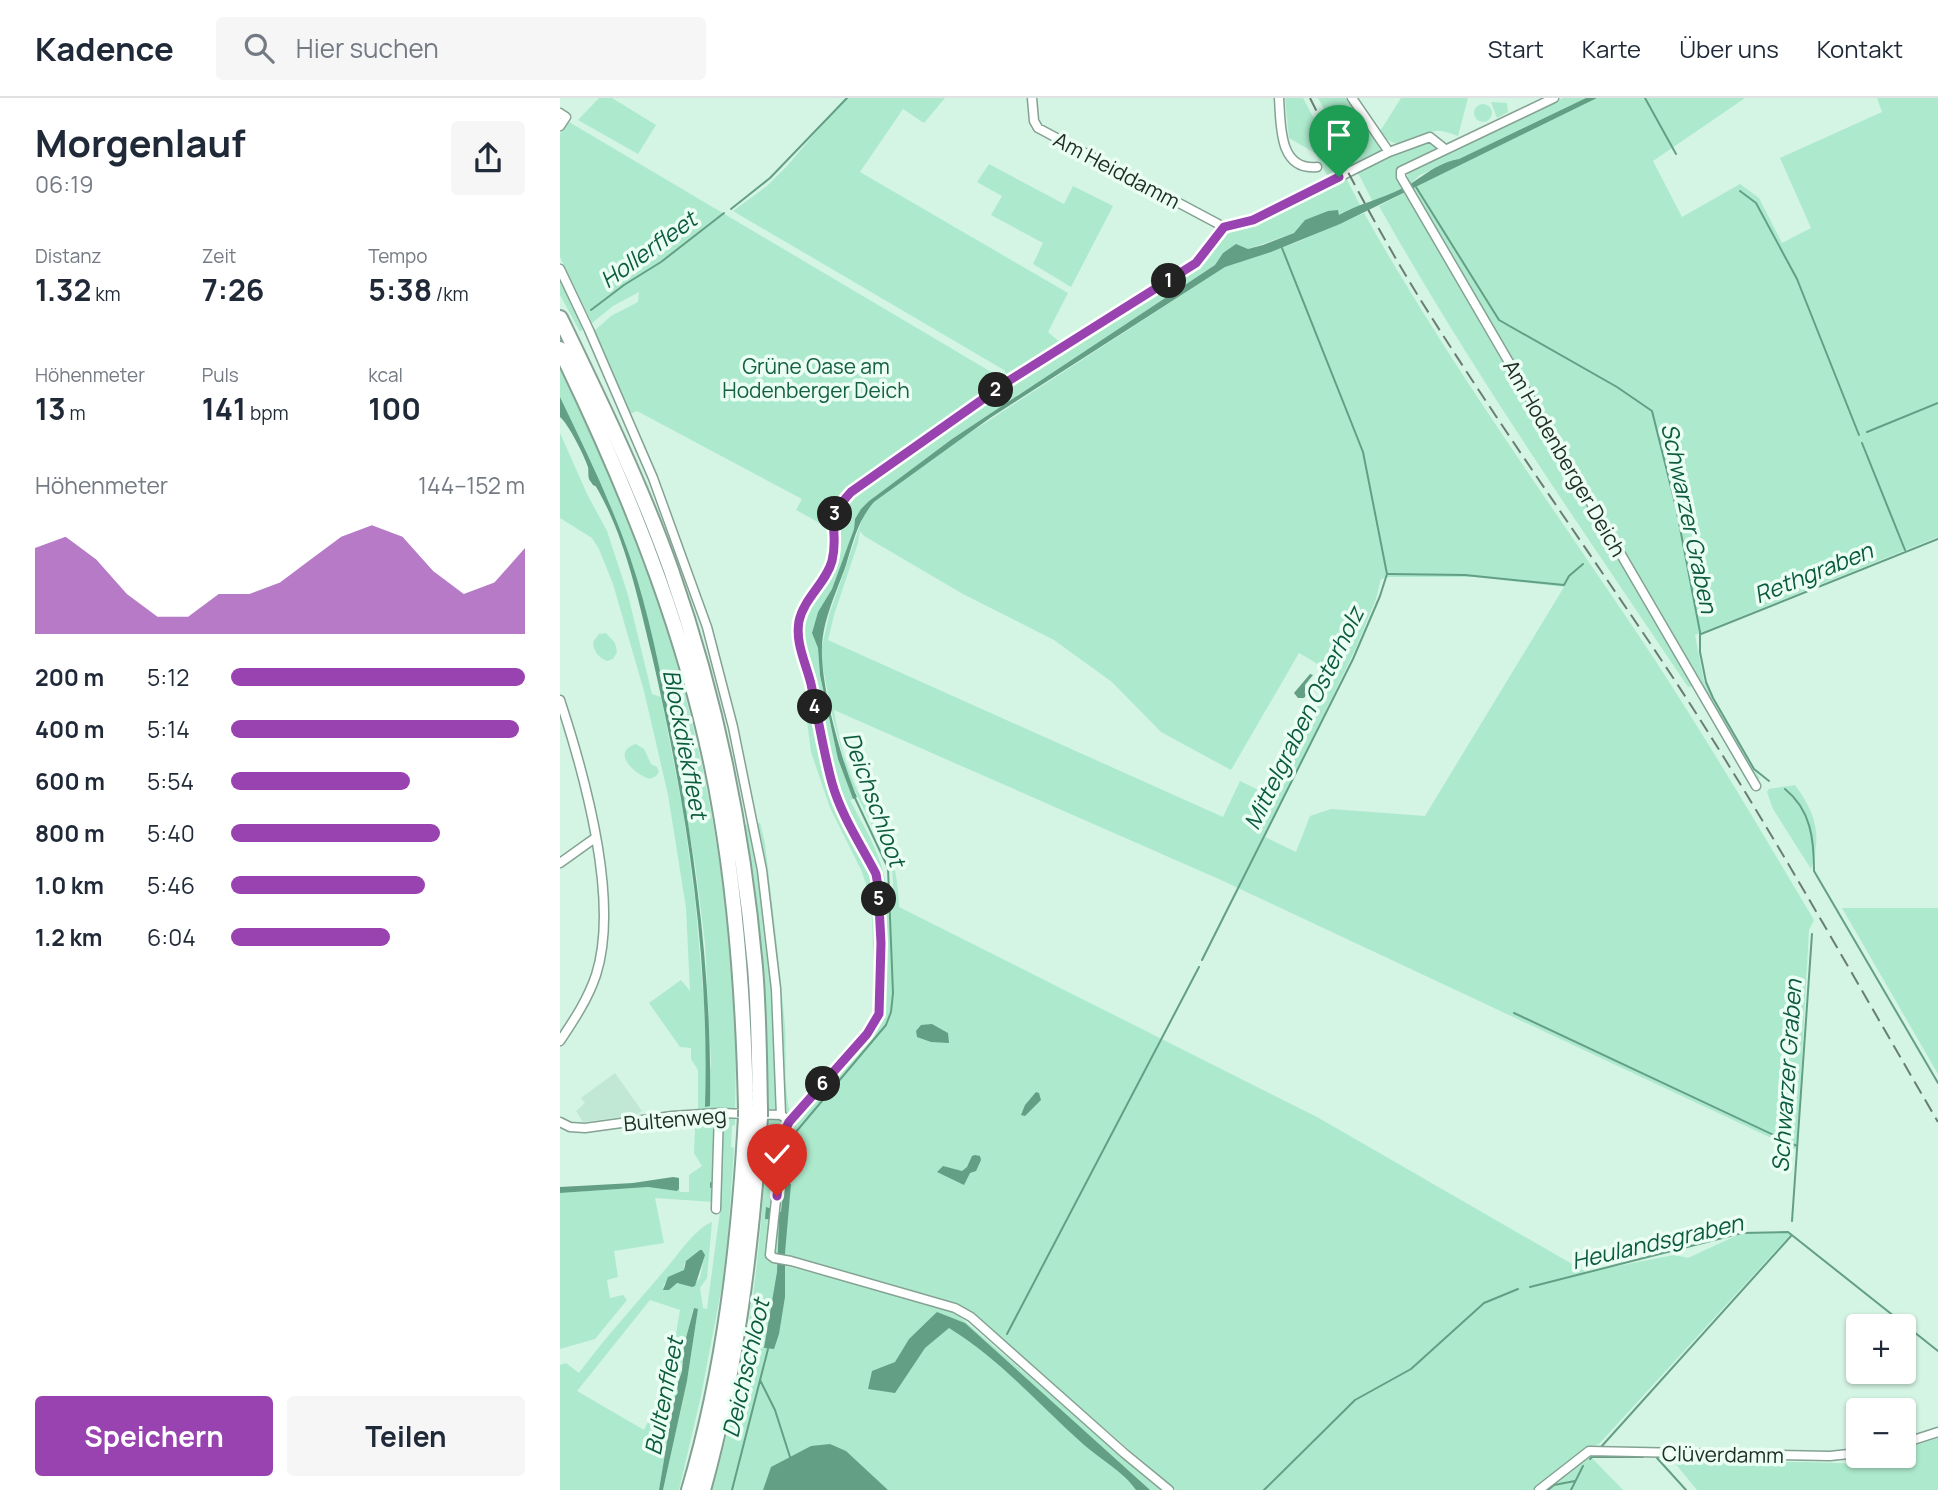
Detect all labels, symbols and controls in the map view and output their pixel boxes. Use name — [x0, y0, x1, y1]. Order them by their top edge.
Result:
search box — [216, 17, 706, 80]
text: Kadence — [35, 26, 174, 71]
icon: search — [240, 29, 278, 67]
text: Hier suchen — [296, 30, 439, 66]
text: Start — [1488, 32, 1544, 65]
text: Karte — [1582, 32, 1641, 65]
text: Über uns — [1679, 32, 1779, 65]
text: Kontakt — [1817, 32, 1903, 65]
pin — [1309, 105, 1369, 177]
text: Morgenlauf — [35, 116, 246, 168]
icon: arrive — [1320, 116, 1358, 154]
button: share — [451, 121, 525, 195]
street label: Am Heiddamm — [1049, 125, 1185, 215]
text: 06:19 — [35, 168, 93, 200]
water label: Hollerfleet — [593, 201, 705, 295]
text: Distanz — [35, 243, 102, 269]
text: Zeit — [202, 243, 236, 269]
text: Tempo — [368, 243, 428, 269]
pin: 1 — [1152, 264, 1186, 298]
text: 1 — [1164, 267, 1173, 293]
text: 1.32 — [35, 269, 91, 310]
text: 7:26 — [202, 269, 264, 310]
text: 5:38 — [368, 269, 432, 310]
text: km — [91, 281, 121, 307]
text: /km — [432, 281, 469, 307]
park label: Grüne Oase am Hodenberger Deich — [722, 352, 910, 404]
street label: Am Hodenberger Deich — [1497, 355, 1633, 561]
text: Höhenmeter — [35, 362, 145, 388]
text: Puls — [202, 362, 239, 388]
text: kcal — [368, 362, 403, 388]
pin: 2 — [978, 372, 1013, 408]
text: 2 — [990, 376, 1001, 402]
text: 13 — [35, 388, 66, 429]
text: 141 — [202, 388, 246, 429]
text: 100 — [368, 388, 421, 429]
text: m — [66, 400, 86, 426]
text: bpm — [246, 400, 289, 426]
water label: Schwarzer Graben — [1654, 420, 1726, 617]
text: Höhenmeter — [35, 469, 168, 501]
text: 144–152 m — [418, 469, 525, 501]
pin: 3 — [818, 496, 852, 532]
text: 3 — [829, 500, 840, 526]
water label: Rethgraben — [1749, 533, 1878, 610]
water label: Mittelgraben Osterholz — [1235, 599, 1372, 835]
text: 200 m — [35, 661, 104, 693]
text: 5:12 — [147, 661, 189, 693]
water label: Blockdiekfleet — [656, 667, 717, 824]
pin: 4 — [798, 690, 832, 724]
text: 4 — [809, 693, 820, 719]
text: 400 m — [35, 713, 105, 745]
text: 5:14 — [147, 713, 190, 745]
water label: Deichschloot — [836, 727, 915, 873]
text: 600 m — [35, 765, 105, 797]
text: 5:54 — [147, 765, 194, 797]
text: 800 m — [35, 817, 105, 849]
text: 5:40 — [147, 817, 195, 849]
text: 1.0 km — [35, 869, 104, 901]
text: 5:46 — [147, 869, 195, 901]
pin: 5 — [862, 882, 896, 916]
text: 5 — [873, 885, 884, 911]
text: 1.2 km — [35, 921, 102, 953]
text: 6:04 — [147, 921, 196, 953]
water label: Schwarzer Graben — [1763, 977, 1809, 1174]
pin: 6 — [806, 1066, 840, 1102]
text: 6 — [817, 1070, 828, 1096]
street label: Bultenweg — [622, 1101, 728, 1137]
pin — [747, 1124, 807, 1196]
icon: check — [758, 1135, 796, 1173]
water label: Heulandsgraben — [1568, 1205, 1747, 1276]
water label: Deichschloot — [714, 1293, 777, 1440]
map controls — [1846, 1314, 1916, 1468]
button: + — [1846, 1314, 1916, 1384]
water label: Bultenfleet — [636, 1332, 691, 1458]
button: Speichern — [35, 1396, 273, 1476]
button: Teilen — [287, 1396, 525, 1476]
button: − — [1846, 1398, 1916, 1468]
street label: Clüverdamm — [1662, 1439, 1784, 1469]

